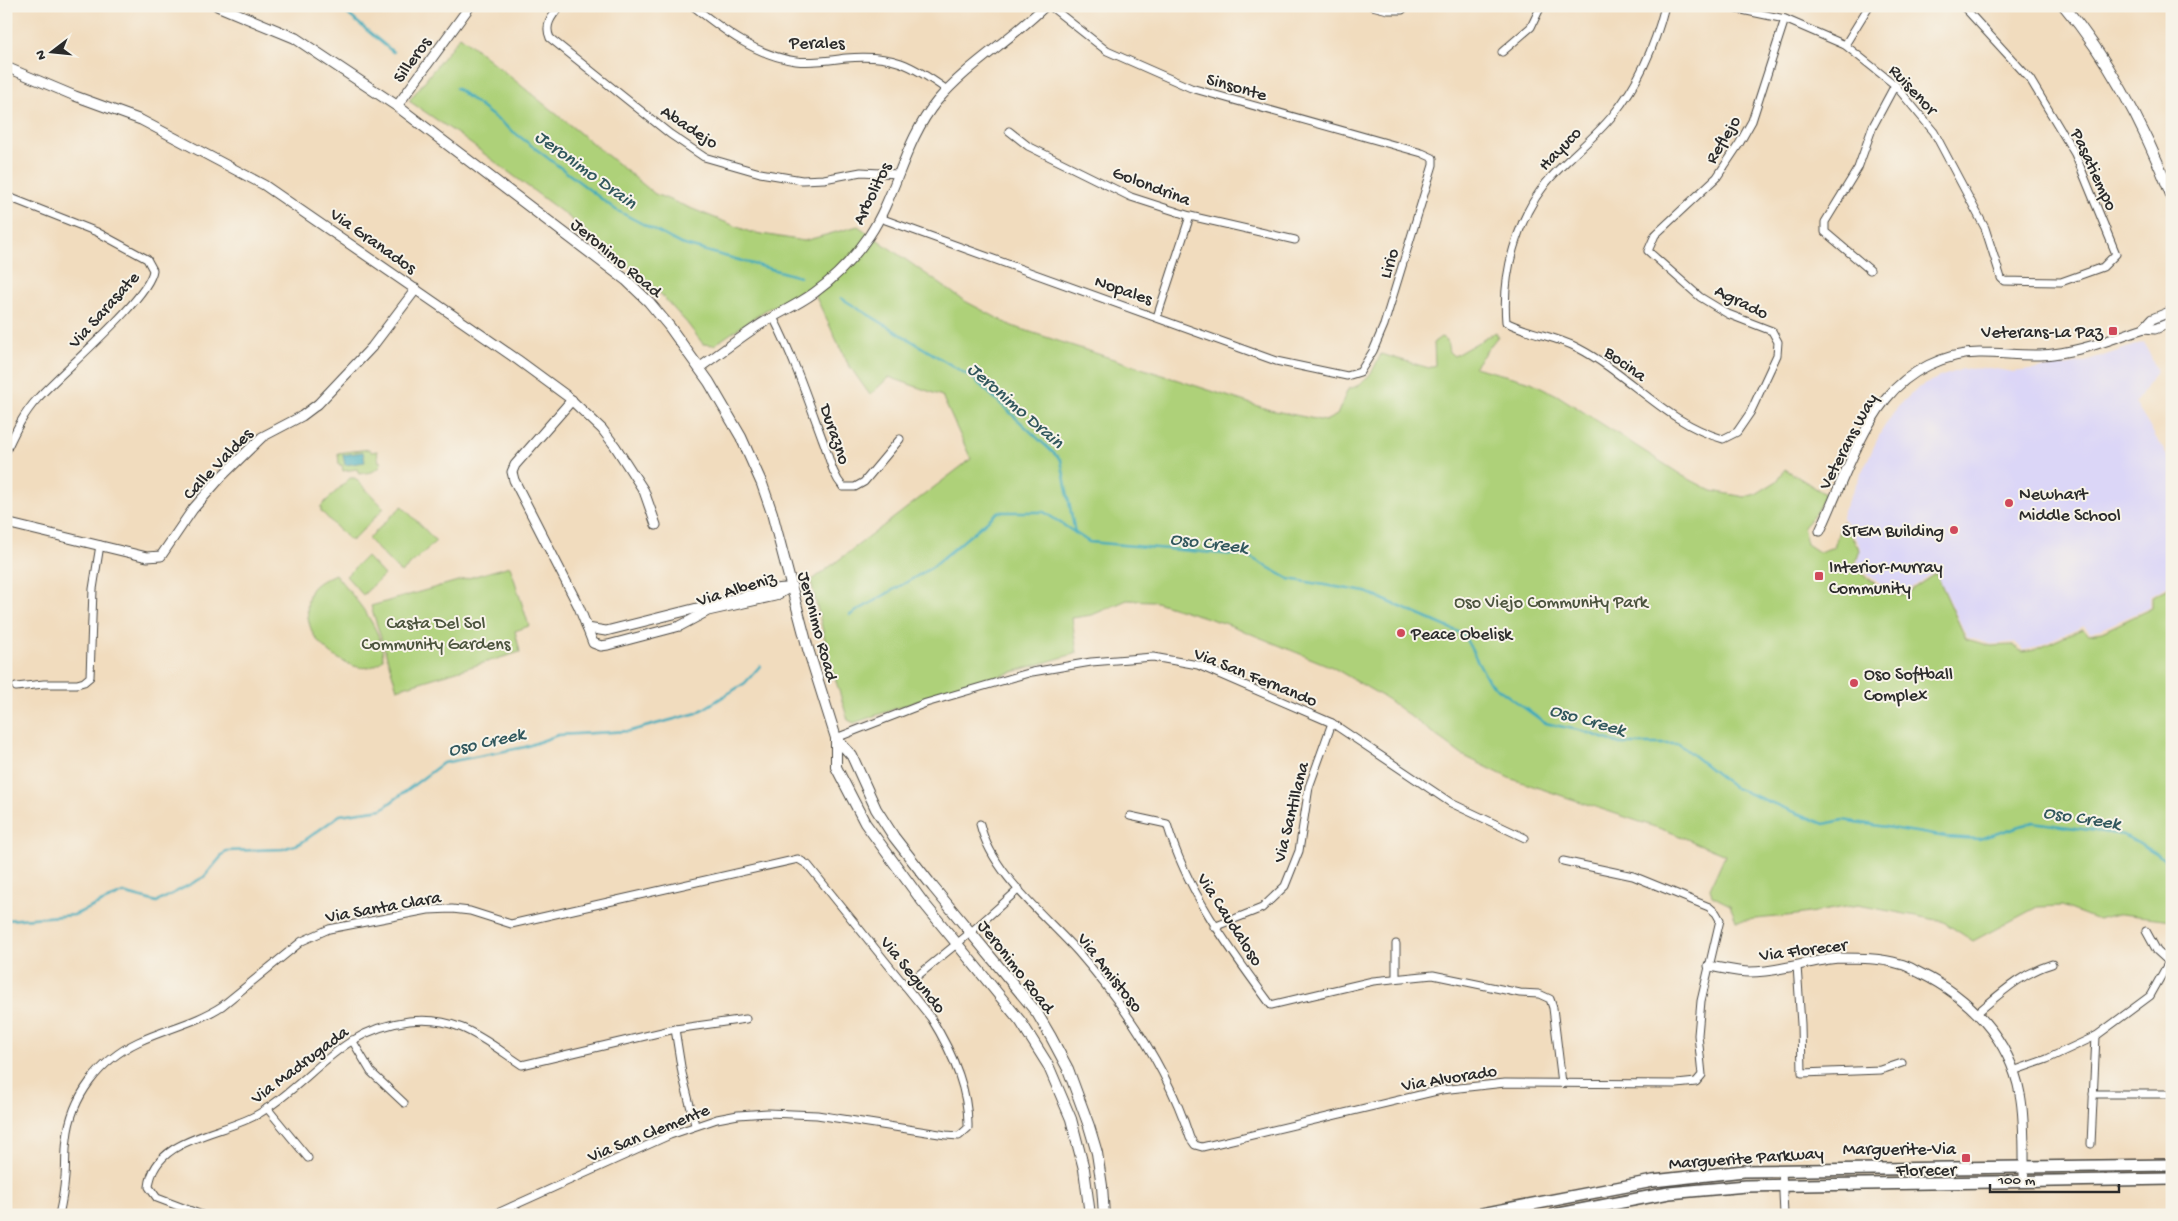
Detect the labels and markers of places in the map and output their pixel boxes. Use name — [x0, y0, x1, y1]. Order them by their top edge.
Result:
place label: Veterans-La Paz — [1980, 323, 2104, 344]
marker: Veterans-La Paz — [2107, 325, 2119, 337]
place label: Newhart Middle School — [2019, 485, 2121, 527]
marker: Newhart Middle School — [2003, 497, 2015, 509]
place label: STEM Building — [1842, 522, 1944, 543]
marker: STEM Building — [1948, 524, 1960, 536]
place label: Interior-Murray Community — [1829, 558, 1943, 600]
marker: Interior-Murray Community — [1813, 570, 1825, 582]
place label: Peace Obelisk — [1410, 625, 1514, 646]
marker: Peace Obelisk — [1395, 627, 1407, 639]
place label: Oso Softball Complex — [1864, 665, 1953, 707]
marker: Oso Softball Complex — [1848, 677, 1860, 689]
place label: Marguerite-Via Florecer — [1843, 1140, 1958, 1182]
marker: Marguerite-Via Florecer — [1960, 1152, 1972, 1164]

